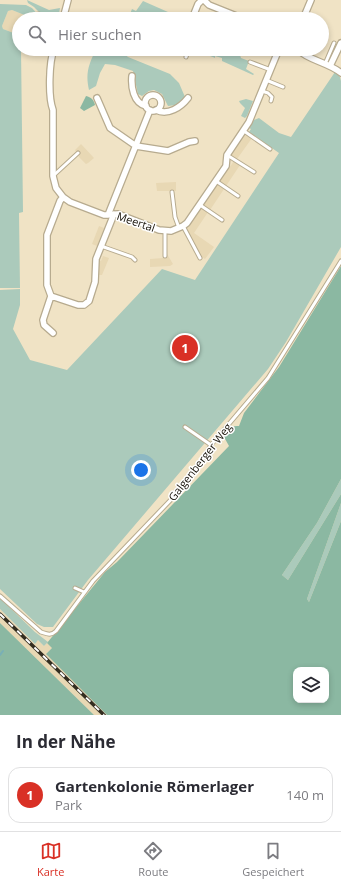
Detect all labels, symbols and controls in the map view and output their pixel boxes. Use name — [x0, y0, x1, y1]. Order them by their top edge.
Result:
search box — [12, 12, 329, 56]
icon: search — [26, 23, 48, 45]
text: Hier suchen — [58, 24, 142, 44]
street label: Meertal — [115, 208, 157, 235]
pin: 1 — [172, 333, 198, 363]
street label: Galgenberger Weg — [164, 420, 235, 504]
your location — [131, 460, 151, 480]
map controls — [293, 667, 329, 703]
button: layers — [293, 667, 329, 703]
text: In der Nähe — [16, 730, 115, 753]
text: Gartenkolonie Römerlager — [55, 776, 254, 796]
text: 1 — [26, 786, 34, 804]
text: 140 m — [286, 786, 324, 804]
text: Park — [55, 796, 82, 814]
tab: Karte — [37, 840, 64, 879]
tab: Route — [138, 840, 168, 879]
tab: Gespeichert — [242, 840, 304, 879]

